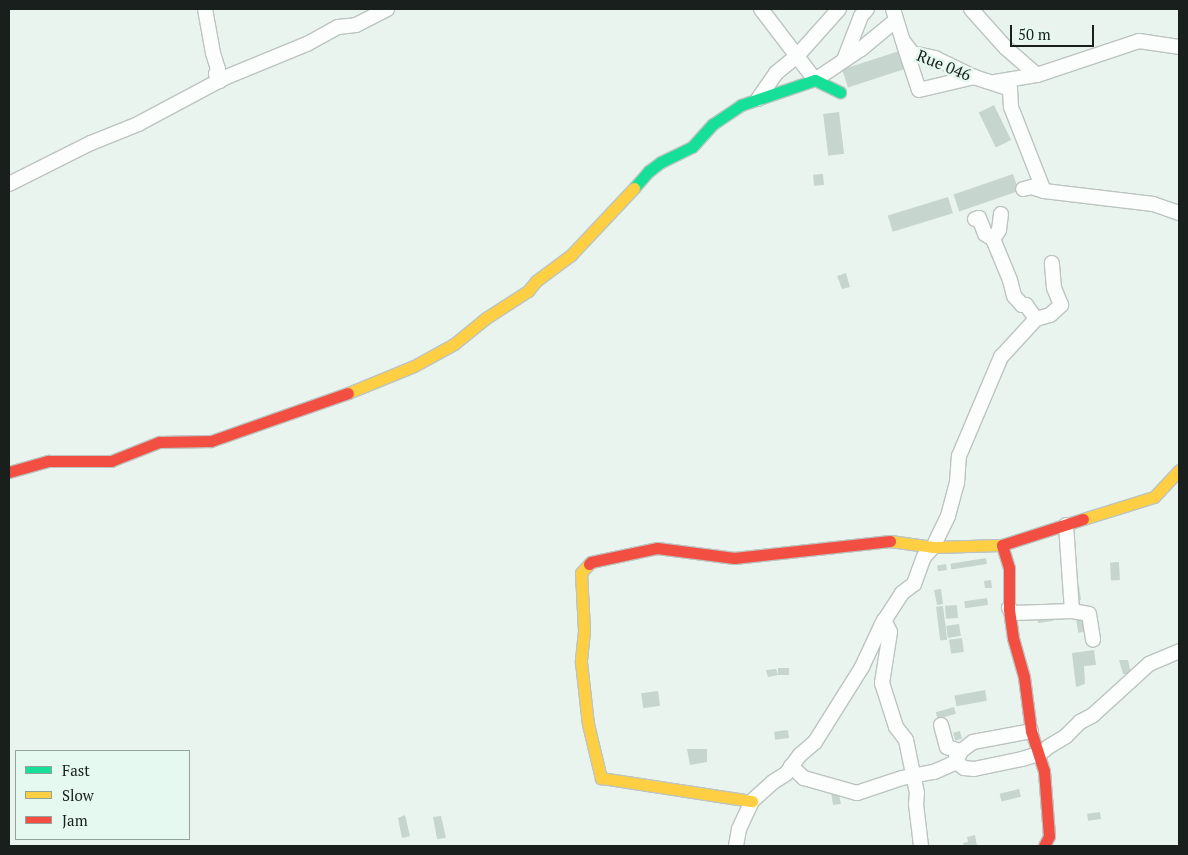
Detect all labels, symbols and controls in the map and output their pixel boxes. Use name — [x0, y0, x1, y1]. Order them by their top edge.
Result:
scale bar — [1013, 15, 1097, 47]
text: 50 m — [1018, 24, 1051, 44]
street label: Rue 046 — [914, 45, 974, 85]
legend — [15, 750, 190, 840]
text: Fast — [62, 760, 90, 780]
text: Slow — [62, 785, 94, 805]
text: Jam — [62, 810, 88, 830]

